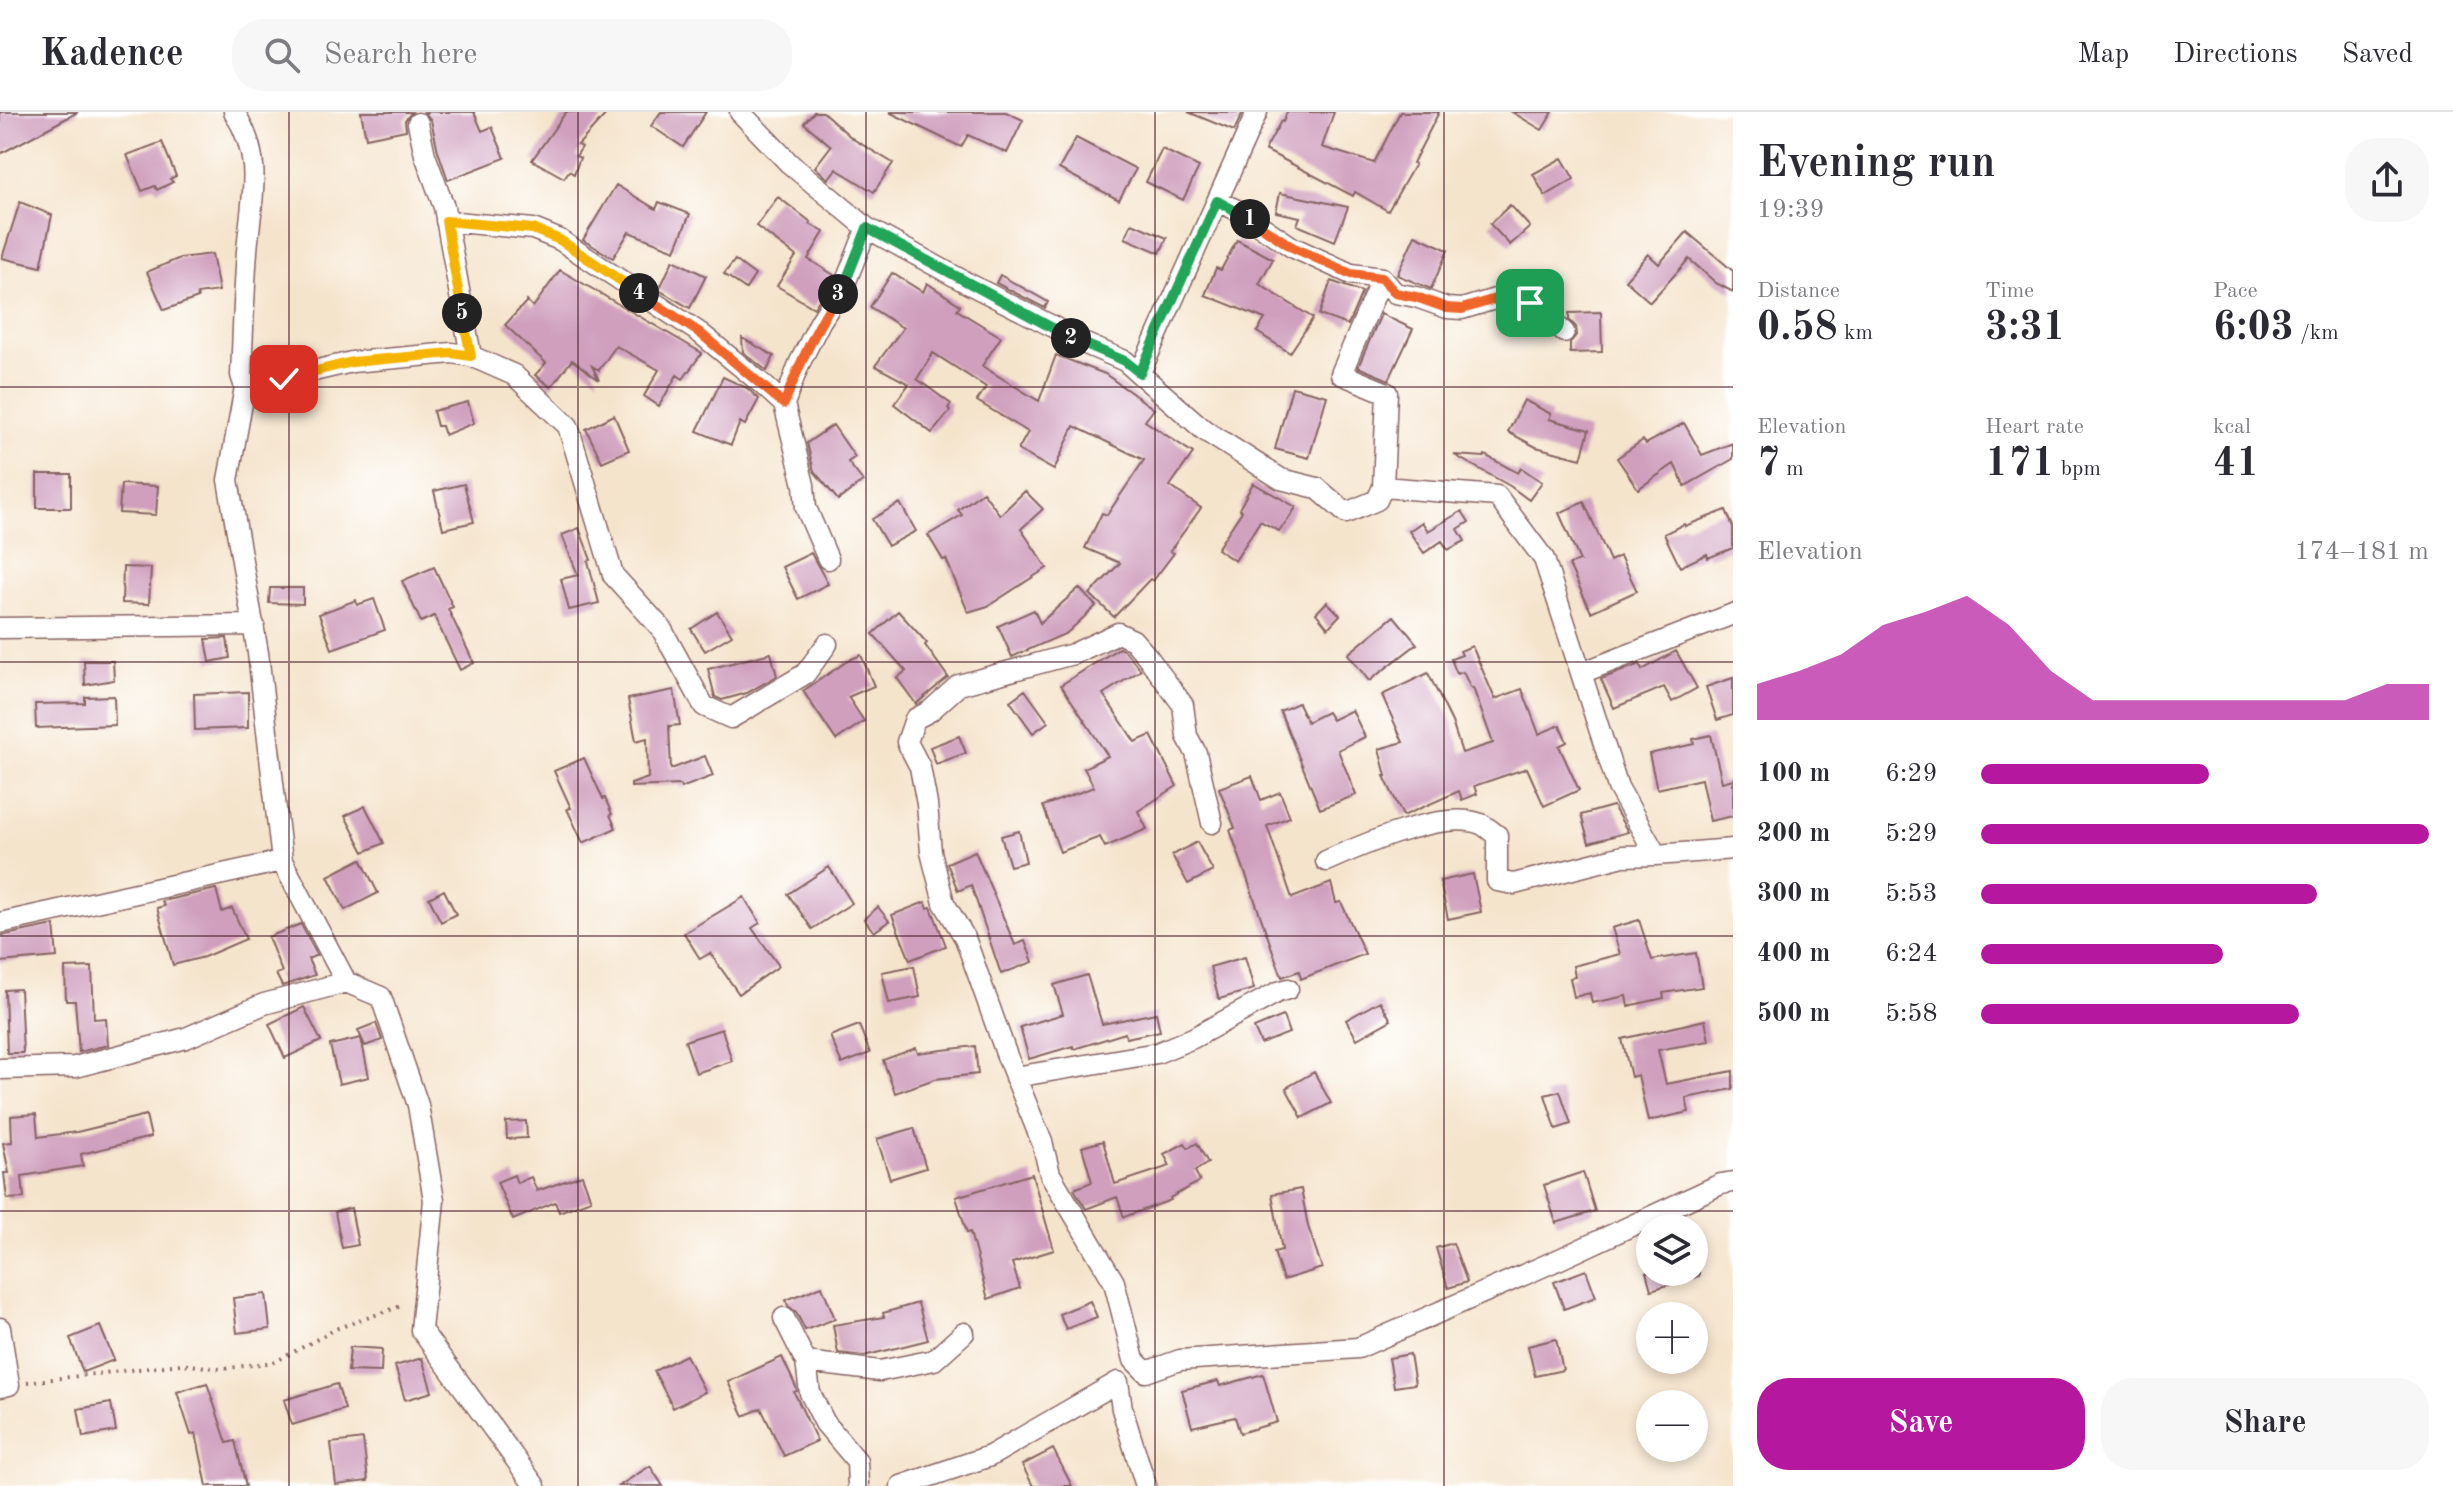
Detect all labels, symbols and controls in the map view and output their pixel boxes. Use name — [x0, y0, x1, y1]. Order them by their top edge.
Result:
search box — [232, 19, 792, 91]
icon: search — [260, 33, 304, 77]
text: Kadence — [40, 36, 184, 74]
text: Search here — [324, 40, 477, 70]
text: Map — [2077, 41, 2129, 69]
text: Directions — [2173, 41, 2298, 69]
text: Saved — [2342, 41, 2413, 69]
button: share — [2345, 138, 2429, 222]
text: Evening run — [1757, 142, 1995, 186]
text: 19:39 — [1757, 197, 1825, 223]
pin: 1 — [1230, 199, 1270, 239]
text: 1 — [1244, 208, 1256, 230]
pin — [1496, 269, 1564, 337]
pin: 4 — [619, 273, 659, 313]
pin: 3 — [818, 274, 858, 314]
text: Distance — [1757, 280, 1840, 302]
text: Time — [1985, 280, 2034, 302]
text: Pace — [2213, 280, 2258, 302]
icon: arrive — [1508, 281, 1552, 325]
text: 4 — [633, 282, 645, 304]
text: 3 — [832, 283, 844, 305]
pin: 5 — [442, 293, 482, 333]
text: 5 — [456, 302, 468, 324]
text: 0.58 — [1757, 309, 1838, 349]
text: 3:31 — [1985, 309, 2066, 349]
text: 6:03 — [2213, 309, 2294, 349]
pin: 2 — [1051, 318, 1091, 358]
text: km — [1838, 322, 1873, 344]
text: /km — [2294, 322, 2339, 344]
text: 2 — [1065, 327, 1077, 349]
pin — [250, 345, 318, 413]
icon: check — [262, 357, 306, 401]
text: Elevation — [1757, 416, 1847, 438]
text: Heart rate — [1985, 416, 2084, 438]
text: kcal — [2213, 416, 2251, 438]
text: 7 — [1757, 445, 1780, 485]
text: 171 — [1985, 445, 2055, 485]
text: 41 — [2213, 445, 2259, 485]
text: m — [1780, 458, 1804, 480]
text: bpm — [2055, 458, 2101, 480]
text: Elevation — [1757, 539, 1863, 565]
text: 174–181 m — [2294, 539, 2429, 565]
text: 100 m — [1757, 761, 1830, 787]
text: 6:29 — [1885, 761, 1938, 787]
text: 200 m — [1757, 821, 1830, 847]
text: 5:29 — [1885, 821, 1938, 847]
text: 300 m — [1757, 881, 1830, 907]
text: 5:53 — [1885, 881, 1938, 907]
text: 400 m — [1757, 941, 1830, 967]
text: 6:24 — [1885, 941, 1938, 967]
text: 500 m — [1757, 1001, 1830, 1027]
text: 5:58 — [1885, 1001, 1938, 1027]
map controls — [1636, 1214, 1708, 1462]
button: layers — [1636, 1214, 1708, 1286]
button: + — [1636, 1302, 1708, 1374]
button: Save — [1757, 1378, 2085, 1470]
button: Share — [2101, 1378, 2429, 1470]
button: − — [1636, 1390, 1708, 1462]

